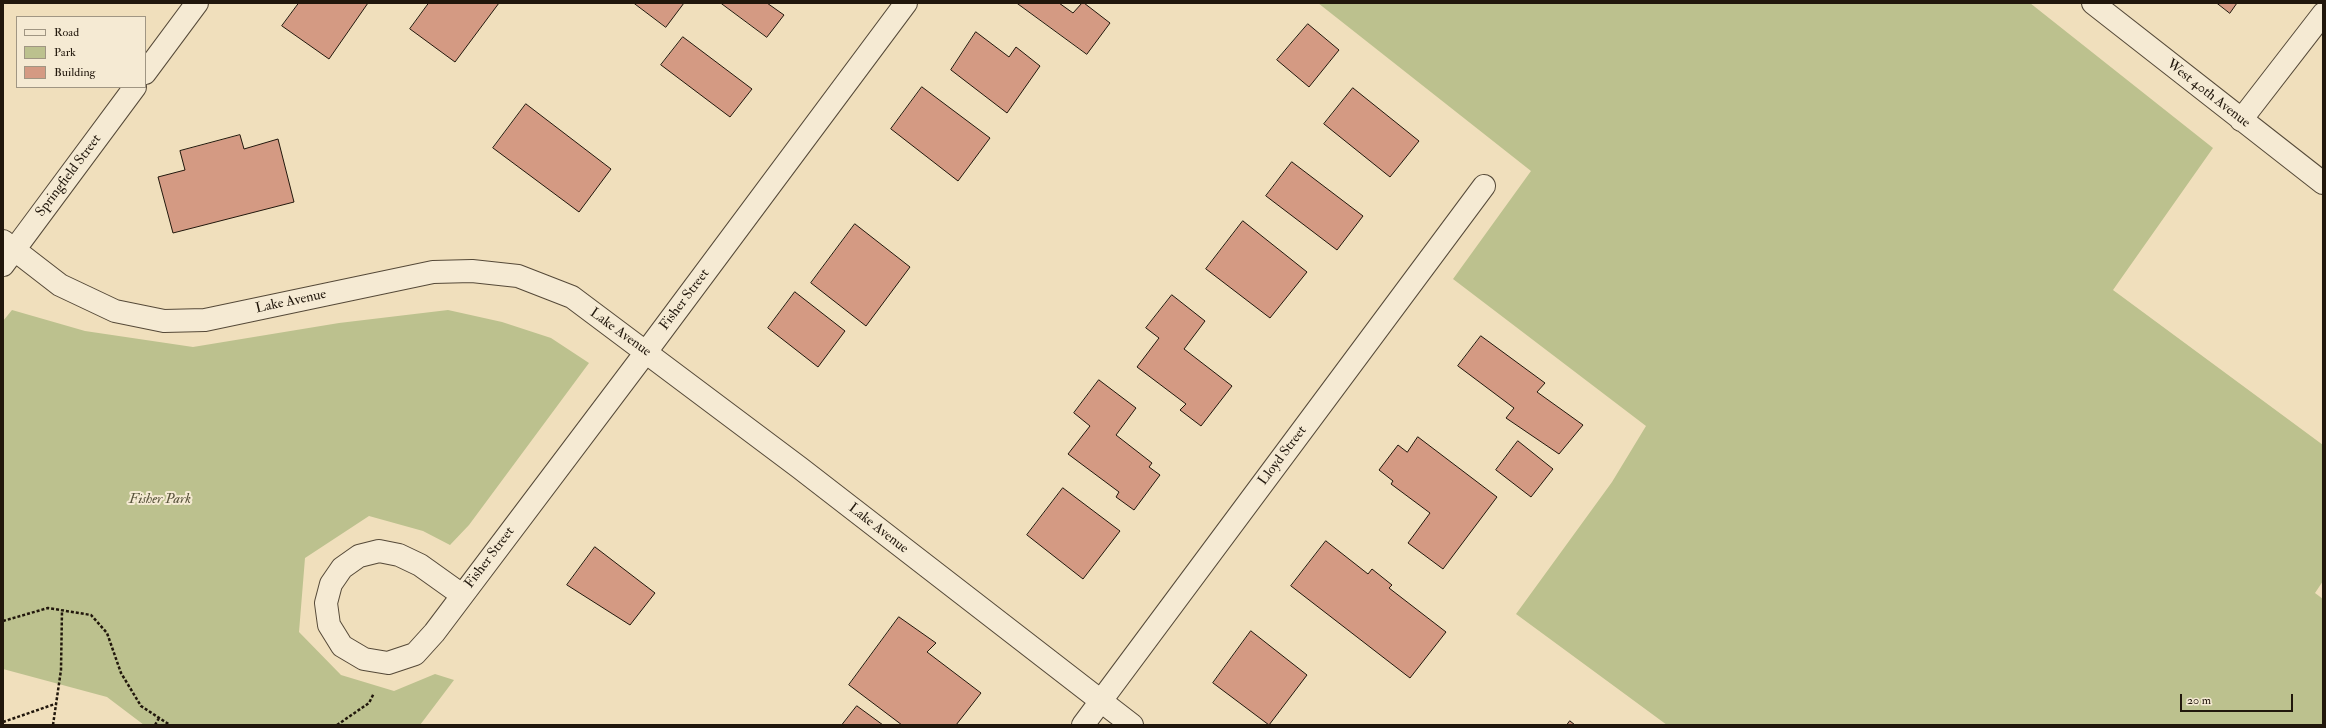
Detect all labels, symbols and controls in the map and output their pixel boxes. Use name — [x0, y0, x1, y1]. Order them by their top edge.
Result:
legend — [16, 16, 146, 88]
text: Road — [54, 25, 79, 40]
text: Park — [54, 45, 76, 60]
street label: West 40th Avenue — [2163, 56, 2253, 132]
text: Building — [54, 65, 95, 80]
street label: Springfield Street — [33, 132, 105, 220]
street label: Fisher Street — [657, 266, 713, 334]
street label: Lake Avenue — [254, 286, 328, 318]
street label: Lake Avenue — [586, 305, 654, 361]
street label: Lloyd Street — [1255, 423, 1311, 489]
park label: Fisher Park — [129, 492, 191, 508]
street label: Lake Avenue — [845, 500, 911, 558]
street label: Fisher Street — [462, 524, 518, 592]
scale bar — [2182, 686, 2295, 712]
text: 20 m — [2187, 693, 2211, 708]

